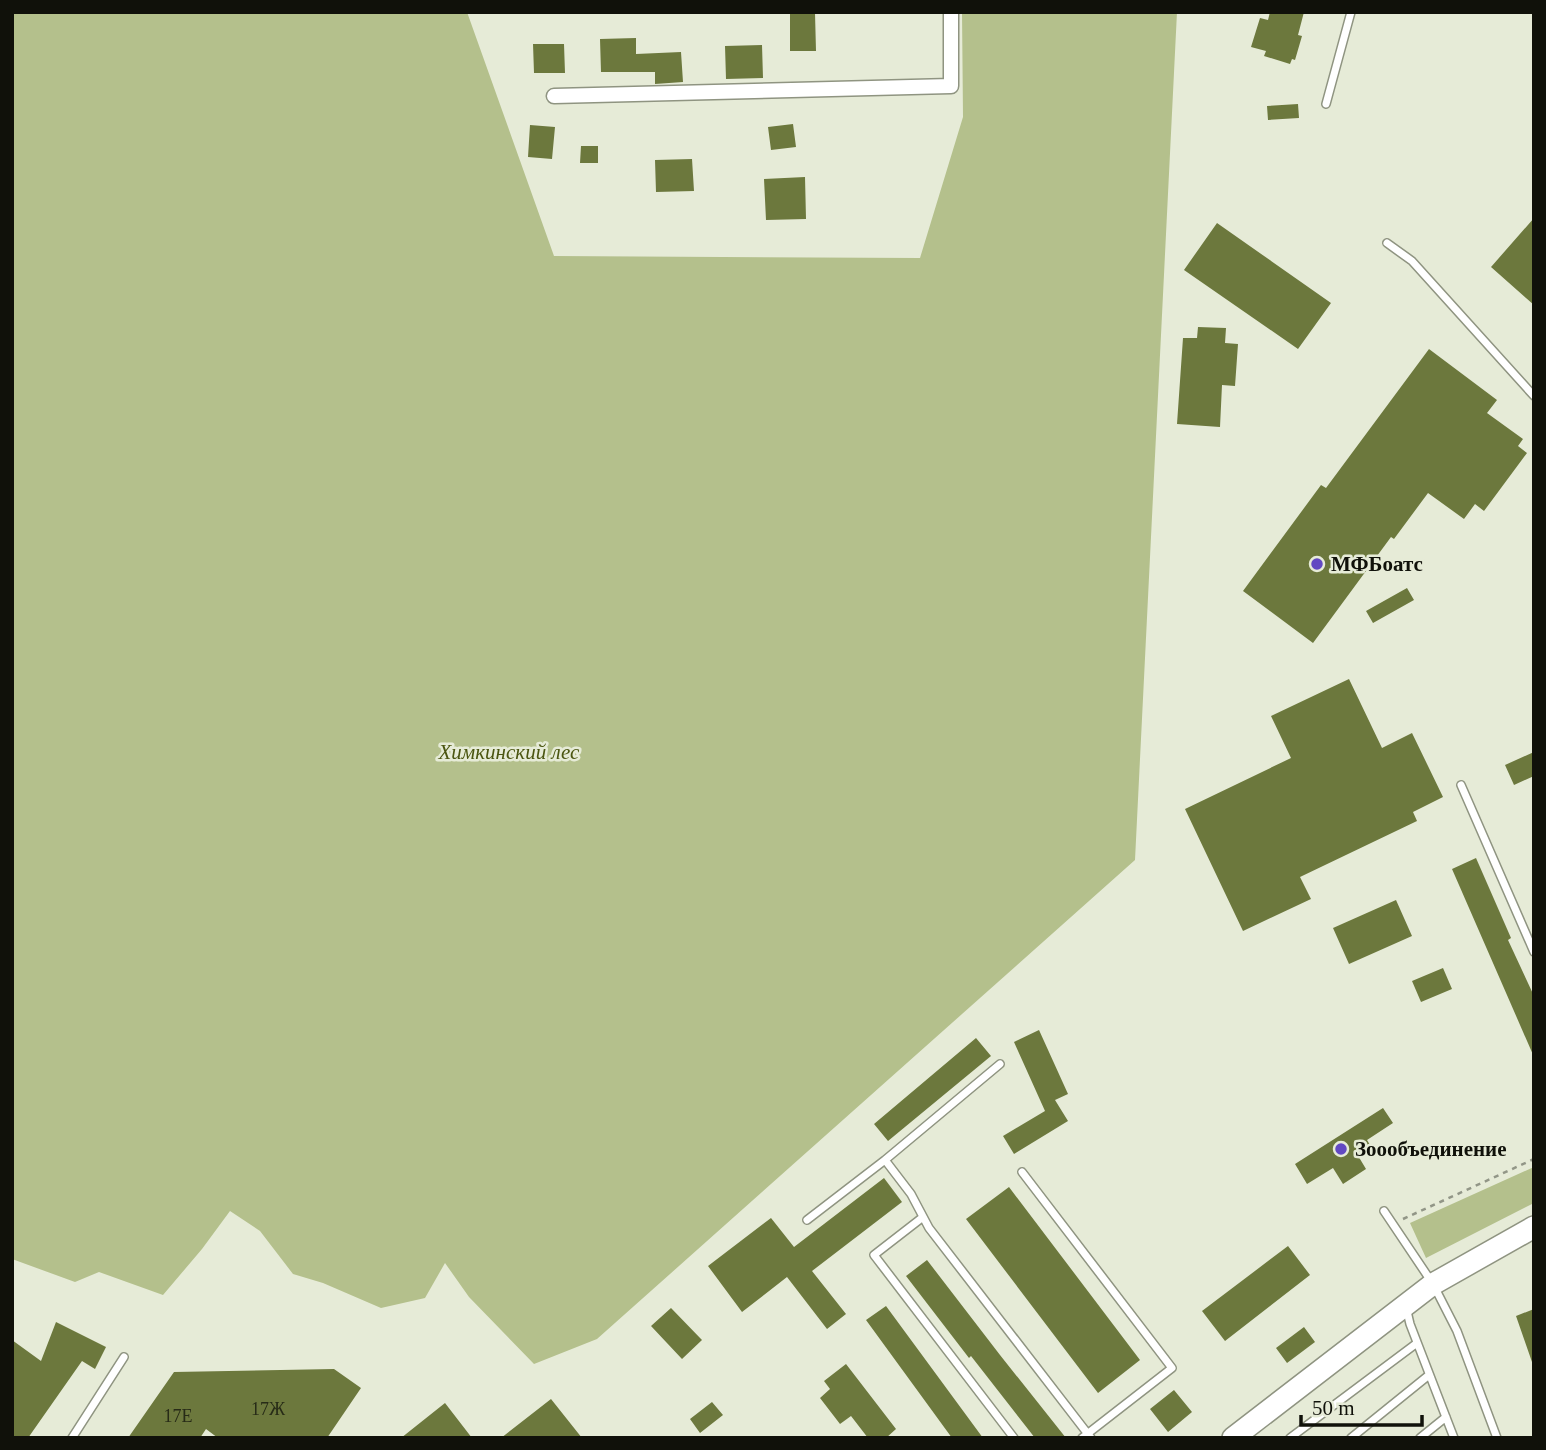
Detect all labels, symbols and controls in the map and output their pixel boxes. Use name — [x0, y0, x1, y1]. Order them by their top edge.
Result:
place label: МФБоатс — [1331, 552, 1423, 576]
marker: МФБоатс — [1309, 556, 1325, 572]
park label: Химкинский лес — [438, 740, 580, 764]
place label: Зоообъединение — [1355, 1137, 1507, 1161]
marker: Зоообъединение — [1333, 1141, 1349, 1157]
scale bar — [1301, 1384, 1422, 1428]
text: 50 m — [1312, 1396, 1355, 1420]
house number: 17Ж — [251, 1399, 286, 1419]
house number: 17Е — [164, 1406, 193, 1426]

